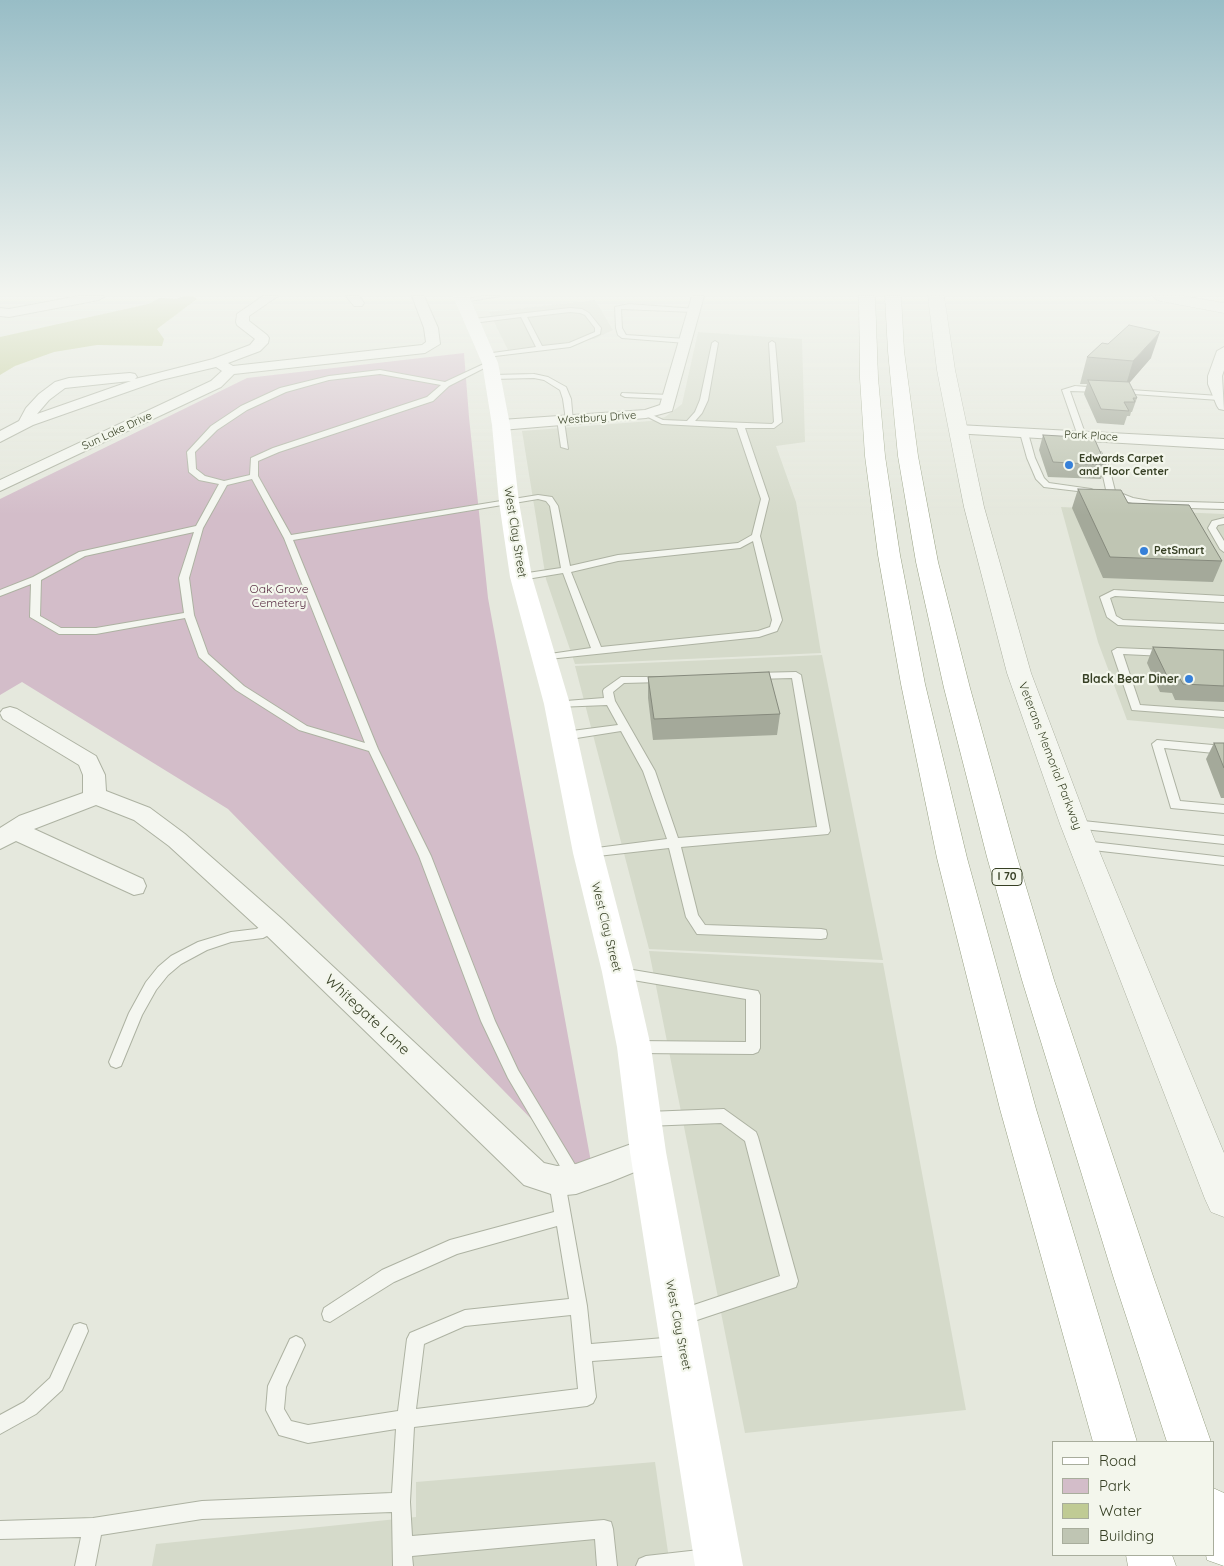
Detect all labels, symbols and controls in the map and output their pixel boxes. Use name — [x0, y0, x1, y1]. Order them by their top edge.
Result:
street label: Sun Lake Drive — [80, 409, 154, 453]
street label: Westbury Drive — [557, 409, 637, 427]
street label: Park Place — [1064, 428, 1118, 444]
place label: Edwards Carpet and Floor Center — [1079, 452, 1169, 478]
marker: Edwards Carpet and Floor Center — [1063, 459, 1075, 471]
street label: West Clay Street — [501, 485, 529, 579]
place label: PetSmart — [1154, 544, 1204, 558]
marker: PetSmart — [1138, 545, 1150, 557]
park label: Oak Grove Cemetery — [249, 582, 309, 610]
place label: Black Bear Diner — [1082, 672, 1179, 686]
marker: Black Bear Diner — [1183, 673, 1195, 685]
street label: Veterans Memorial Parkway — [1015, 680, 1085, 832]
road number: I 70 — [992, 869, 1022, 886]
street label: West Clay Street — [588, 881, 624, 973]
street label: Whitegate Lane — [321, 971, 413, 1059]
street label: West Clay Street — [662, 1279, 694, 1371]
legend — [1052, 1441, 1214, 1556]
text: Road — [1099, 1451, 1136, 1470]
text: Park — [1099, 1476, 1131, 1495]
text: Water — [1099, 1501, 1142, 1520]
text: Building — [1099, 1526, 1154, 1545]

